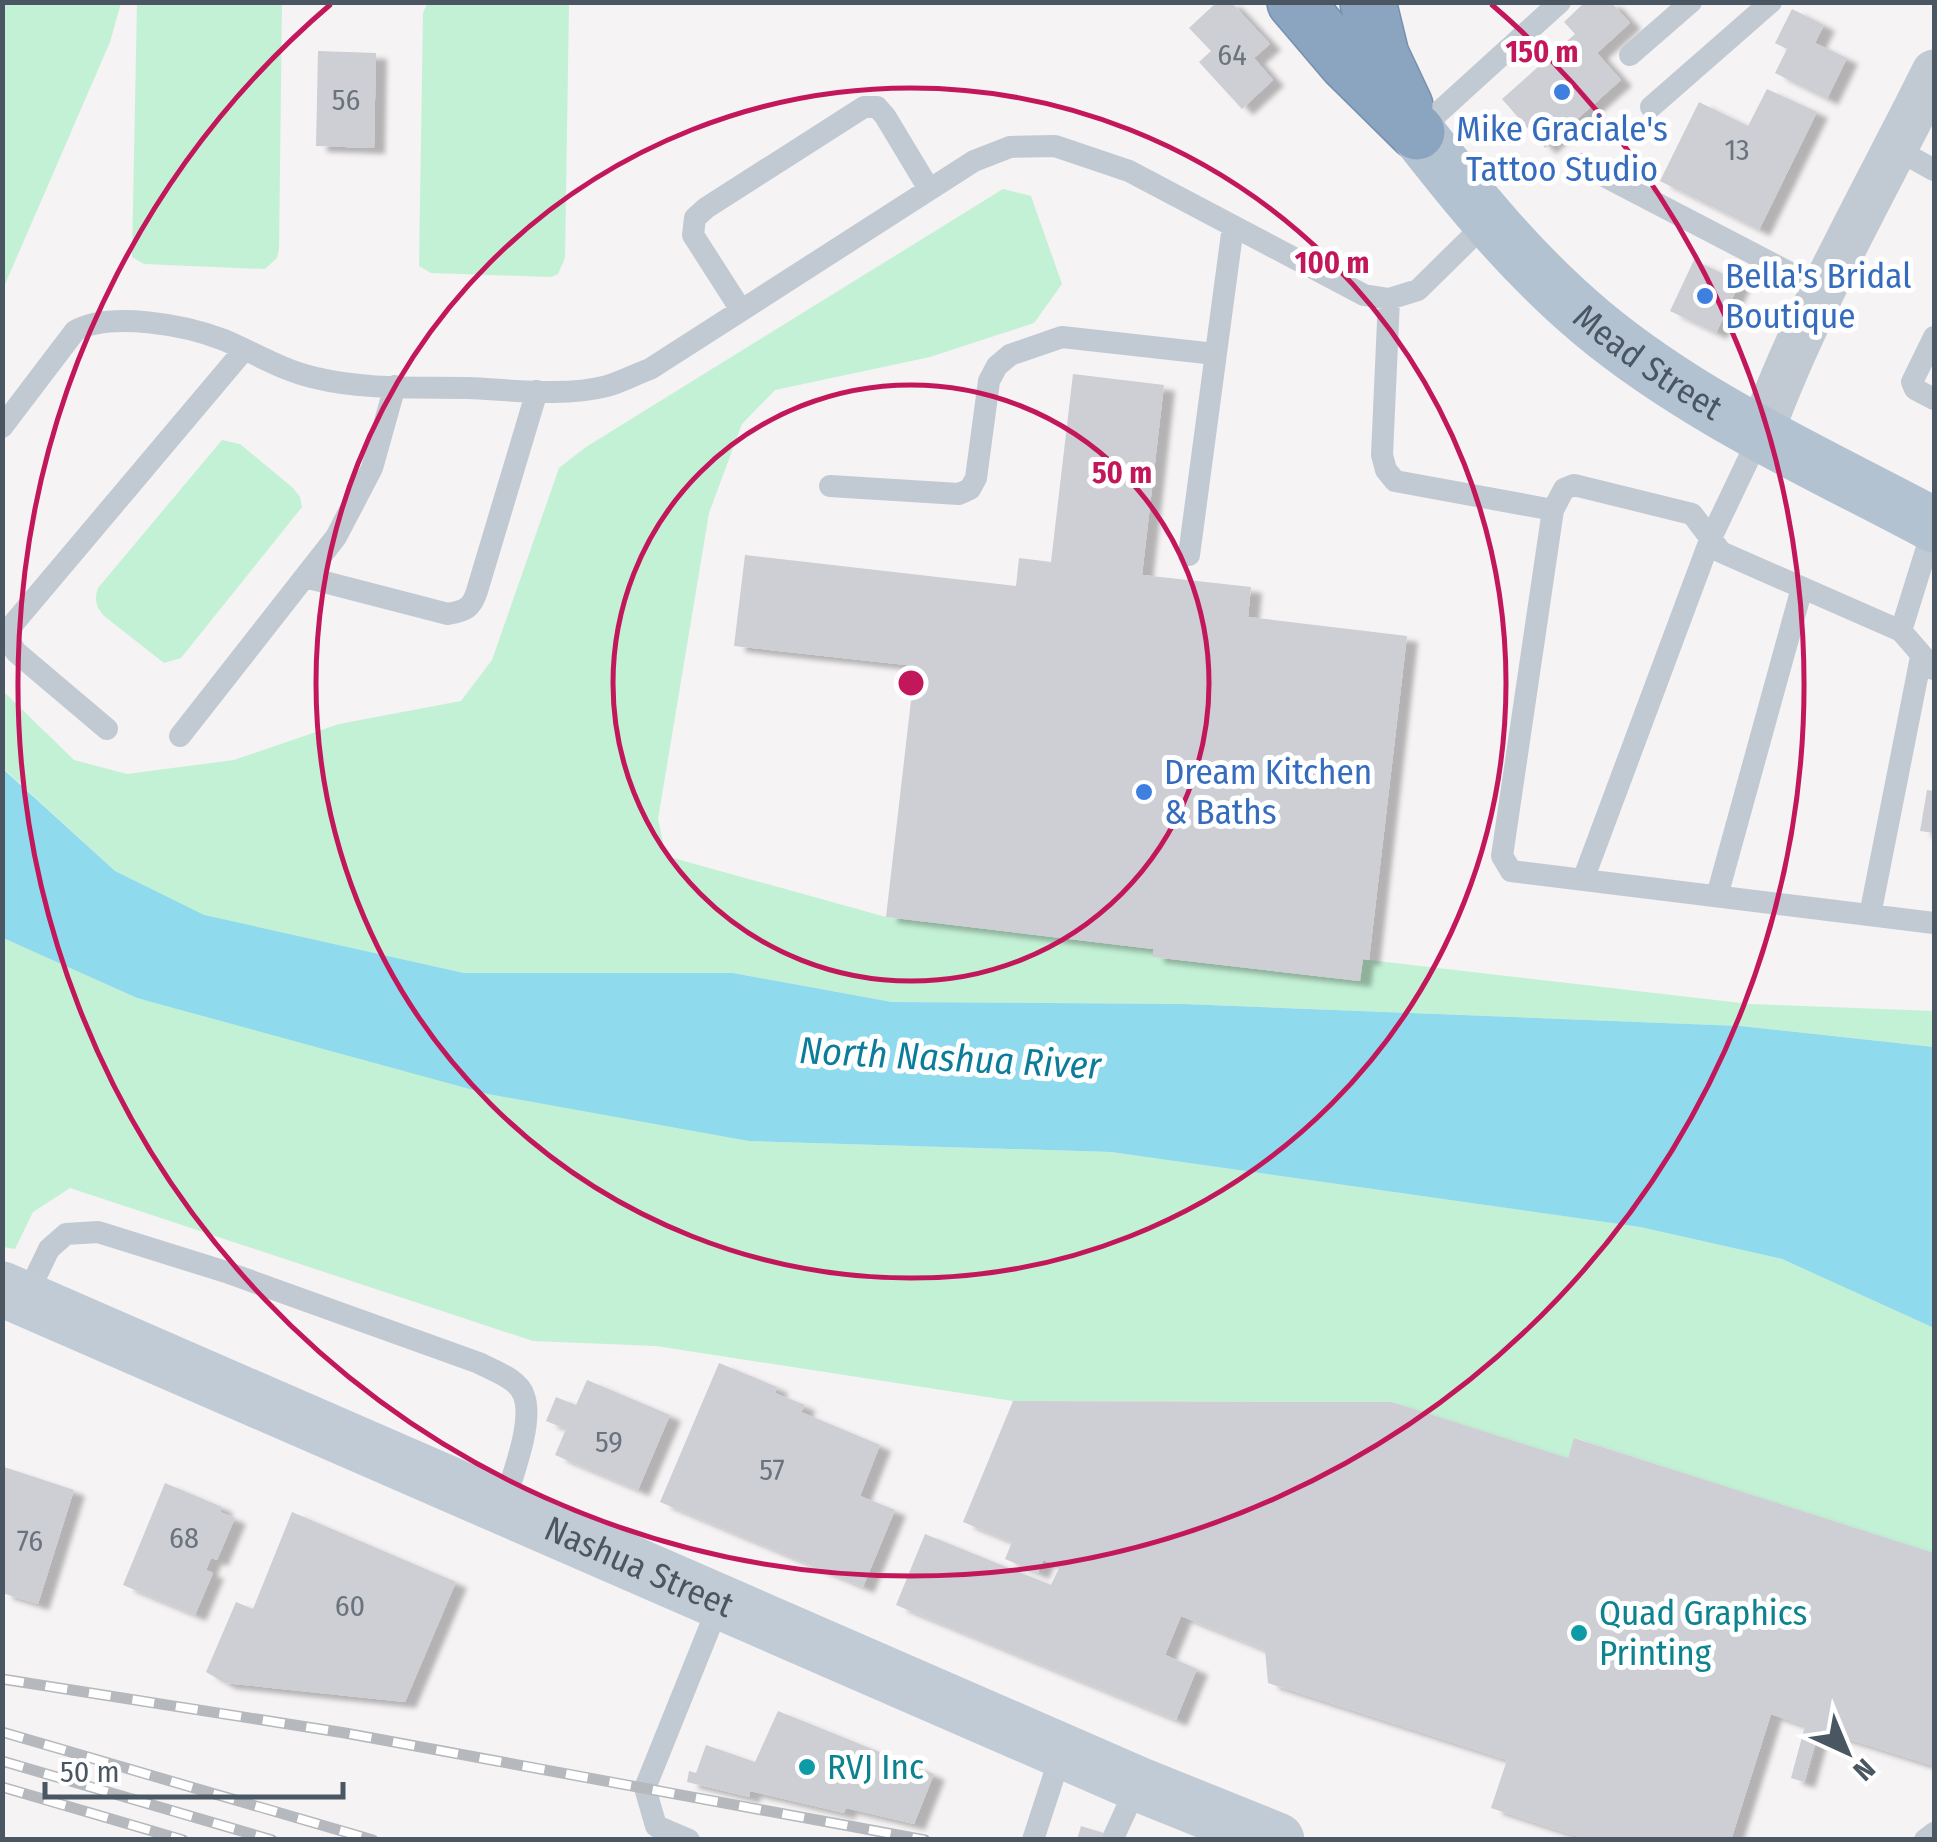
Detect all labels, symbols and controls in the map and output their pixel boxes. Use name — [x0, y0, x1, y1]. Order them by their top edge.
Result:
text: 150 m — [1506, 34, 1578, 70]
house number: 64 — [1217, 37, 1247, 73]
marker: Mike Graciale's Tattoo Studio — [1551, 81, 1573, 103]
house number: 56 — [332, 82, 360, 118]
place label: Mike Graciale's Tattoo Studio — [1456, 108, 1668, 190]
house number: 13 — [1724, 132, 1750, 168]
text: 100 m — [1295, 245, 1369, 281]
place label: Bella's Bridal Boutique — [1725, 255, 1911, 337]
marker: Bella's Bridal Boutique — [1694, 285, 1716, 307]
street label: Mead Street — [1565, 296, 1730, 429]
text: 50 m — [1092, 455, 1152, 491]
centre of rings — [893, 665, 929, 701]
place label: Dream Kitchen & Baths — [1164, 751, 1372, 833]
marker: Dream Kitchen & Baths — [1133, 781, 1155, 803]
water label: North Nashua River — [798, 1027, 1104, 1089]
house number: 59 — [595, 1424, 623, 1460]
house number: 57 — [759, 1452, 785, 1488]
street label: Nashua Street — [538, 1507, 740, 1626]
house number: 68 — [169, 1520, 199, 1556]
house number: 76 — [17, 1523, 43, 1559]
house number: 60 — [335, 1588, 365, 1624]
place label: Quad Graphics Printing — [1599, 1592, 1808, 1674]
marker: Quad Graphics Printing — [1568, 1622, 1590, 1644]
north arrow — [1797, 1702, 1897, 1802]
scale bar — [45, 1737, 342, 1799]
place label: RVJ Inc — [827, 1746, 924, 1788]
text: N — [1847, 1752, 1882, 1787]
text: 50 m — [60, 1754, 120, 1790]
marker: RVJ Inc — [796, 1756, 818, 1778]

